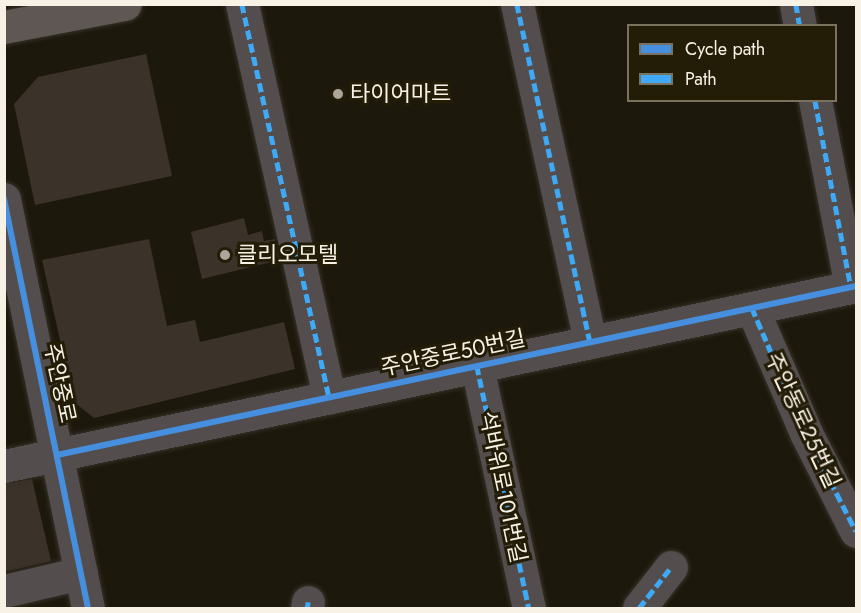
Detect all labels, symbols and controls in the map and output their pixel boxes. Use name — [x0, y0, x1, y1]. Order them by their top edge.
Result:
legend — [627, 24, 837, 102]
text: Cycle path — [685, 36, 765, 62]
text: Path — [685, 66, 717, 92]
place label: 타이어마트 — [350, 81, 451, 107]
marker: 타이어마트 — [331, 87, 345, 101]
place label: 클리오모텔 — [237, 242, 338, 268]
marker: 클리오모텔 — [218, 248, 232, 262]
street label: 주안중로50번길 — [378, 325, 528, 381]
street label: 주안중로 — [39, 341, 81, 425]
street label: 주안동로25번길 — [760, 348, 846, 492]
street label: 석바위로101번길 — [474, 409, 532, 565]

